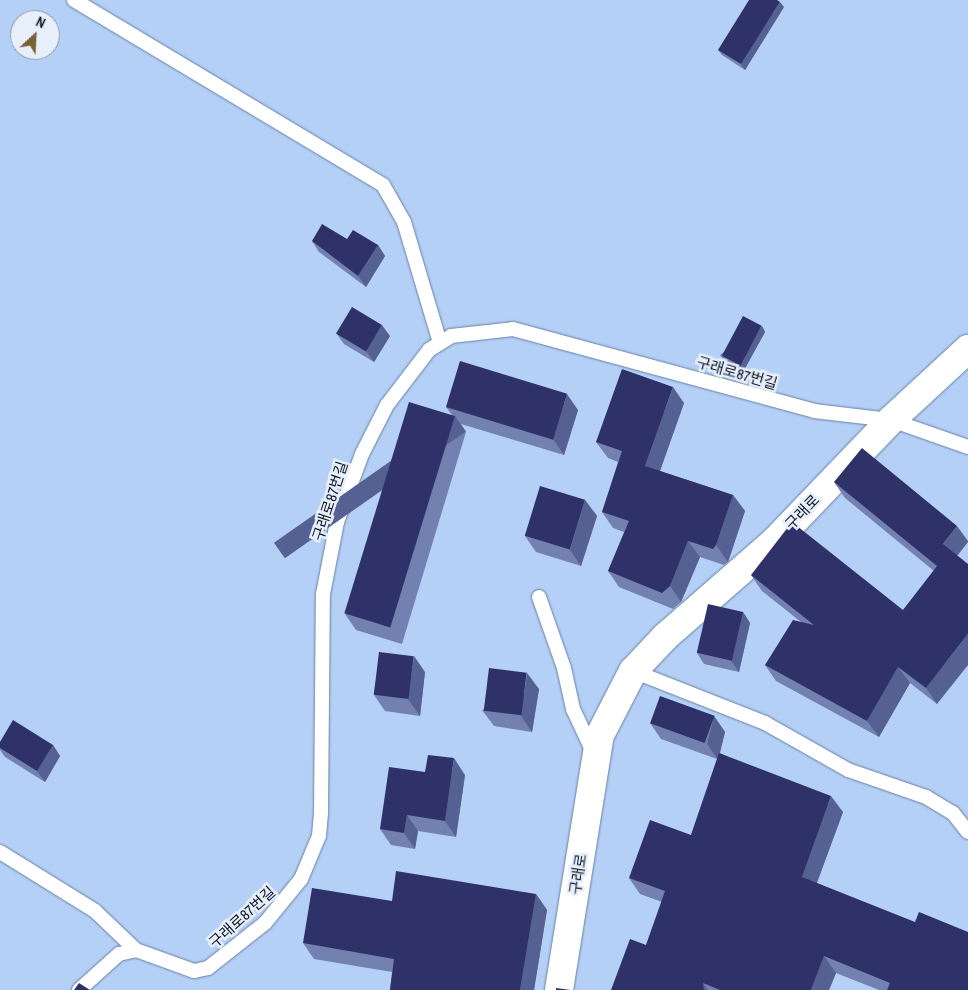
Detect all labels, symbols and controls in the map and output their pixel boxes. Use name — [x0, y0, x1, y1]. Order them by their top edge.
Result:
north arrow — [10, 10, 60, 60]
text: N — [33, 12, 48, 32]
street label: 구래로87번길 — [695, 353, 779, 393]
street label: 구래로87번길 — [309, 459, 351, 543]
street label: 구래로 — [781, 491, 823, 533]
street label: 구래로 — [566, 852, 590, 896]
street label: 구래로87번길 — [205, 883, 279, 951]

